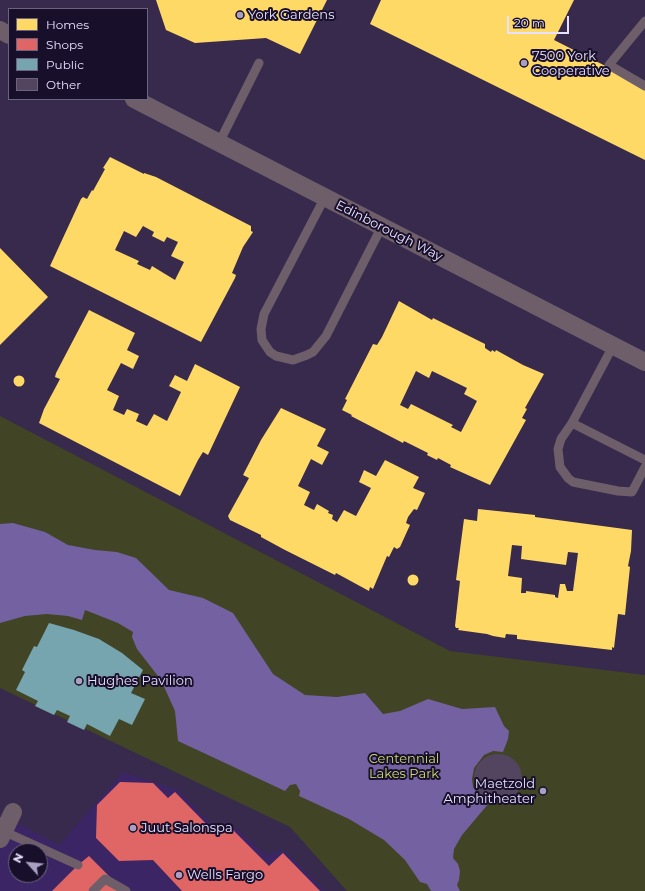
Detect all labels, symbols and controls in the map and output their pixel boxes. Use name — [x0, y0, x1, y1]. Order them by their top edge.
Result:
place label: York Gardens — [248, 7, 334, 23]
legend — [8, 8, 148, 100]
scale bar — [509, 8, 571, 34]
marker: York Gardens — [235, 10, 245, 20]
text: 20 m — [514, 15, 545, 30]
text: Homes — [46, 17, 89, 32]
text: Shops — [46, 37, 83, 52]
place label: 7500 York Cooperative — [532, 48, 610, 79]
text: Public — [46, 57, 84, 72]
marker: 7500 York Cooperative — [519, 58, 529, 68]
text: Other — [46, 77, 81, 92]
street label: Edinborough Way — [333, 197, 445, 265]
place label: Hughes Pavilion — [87, 673, 193, 689]
marker: Hughes Pavilion — [74, 676, 84, 686]
park label: Centennial Lakes Park — [369, 751, 439, 782]
place label: Maetzold Amphitheater — [443, 776, 535, 807]
marker: Maetzold Amphitheater — [538, 786, 548, 796]
place label: Juut Salonspa — [141, 820, 233, 836]
marker: Juut Salonspa — [128, 823, 138, 833]
north arrow — [8, 843, 48, 883]
text: N — [10, 851, 26, 865]
place label: Wells Fargo — [187, 867, 263, 883]
marker: Wells Fargo — [174, 870, 184, 880]

